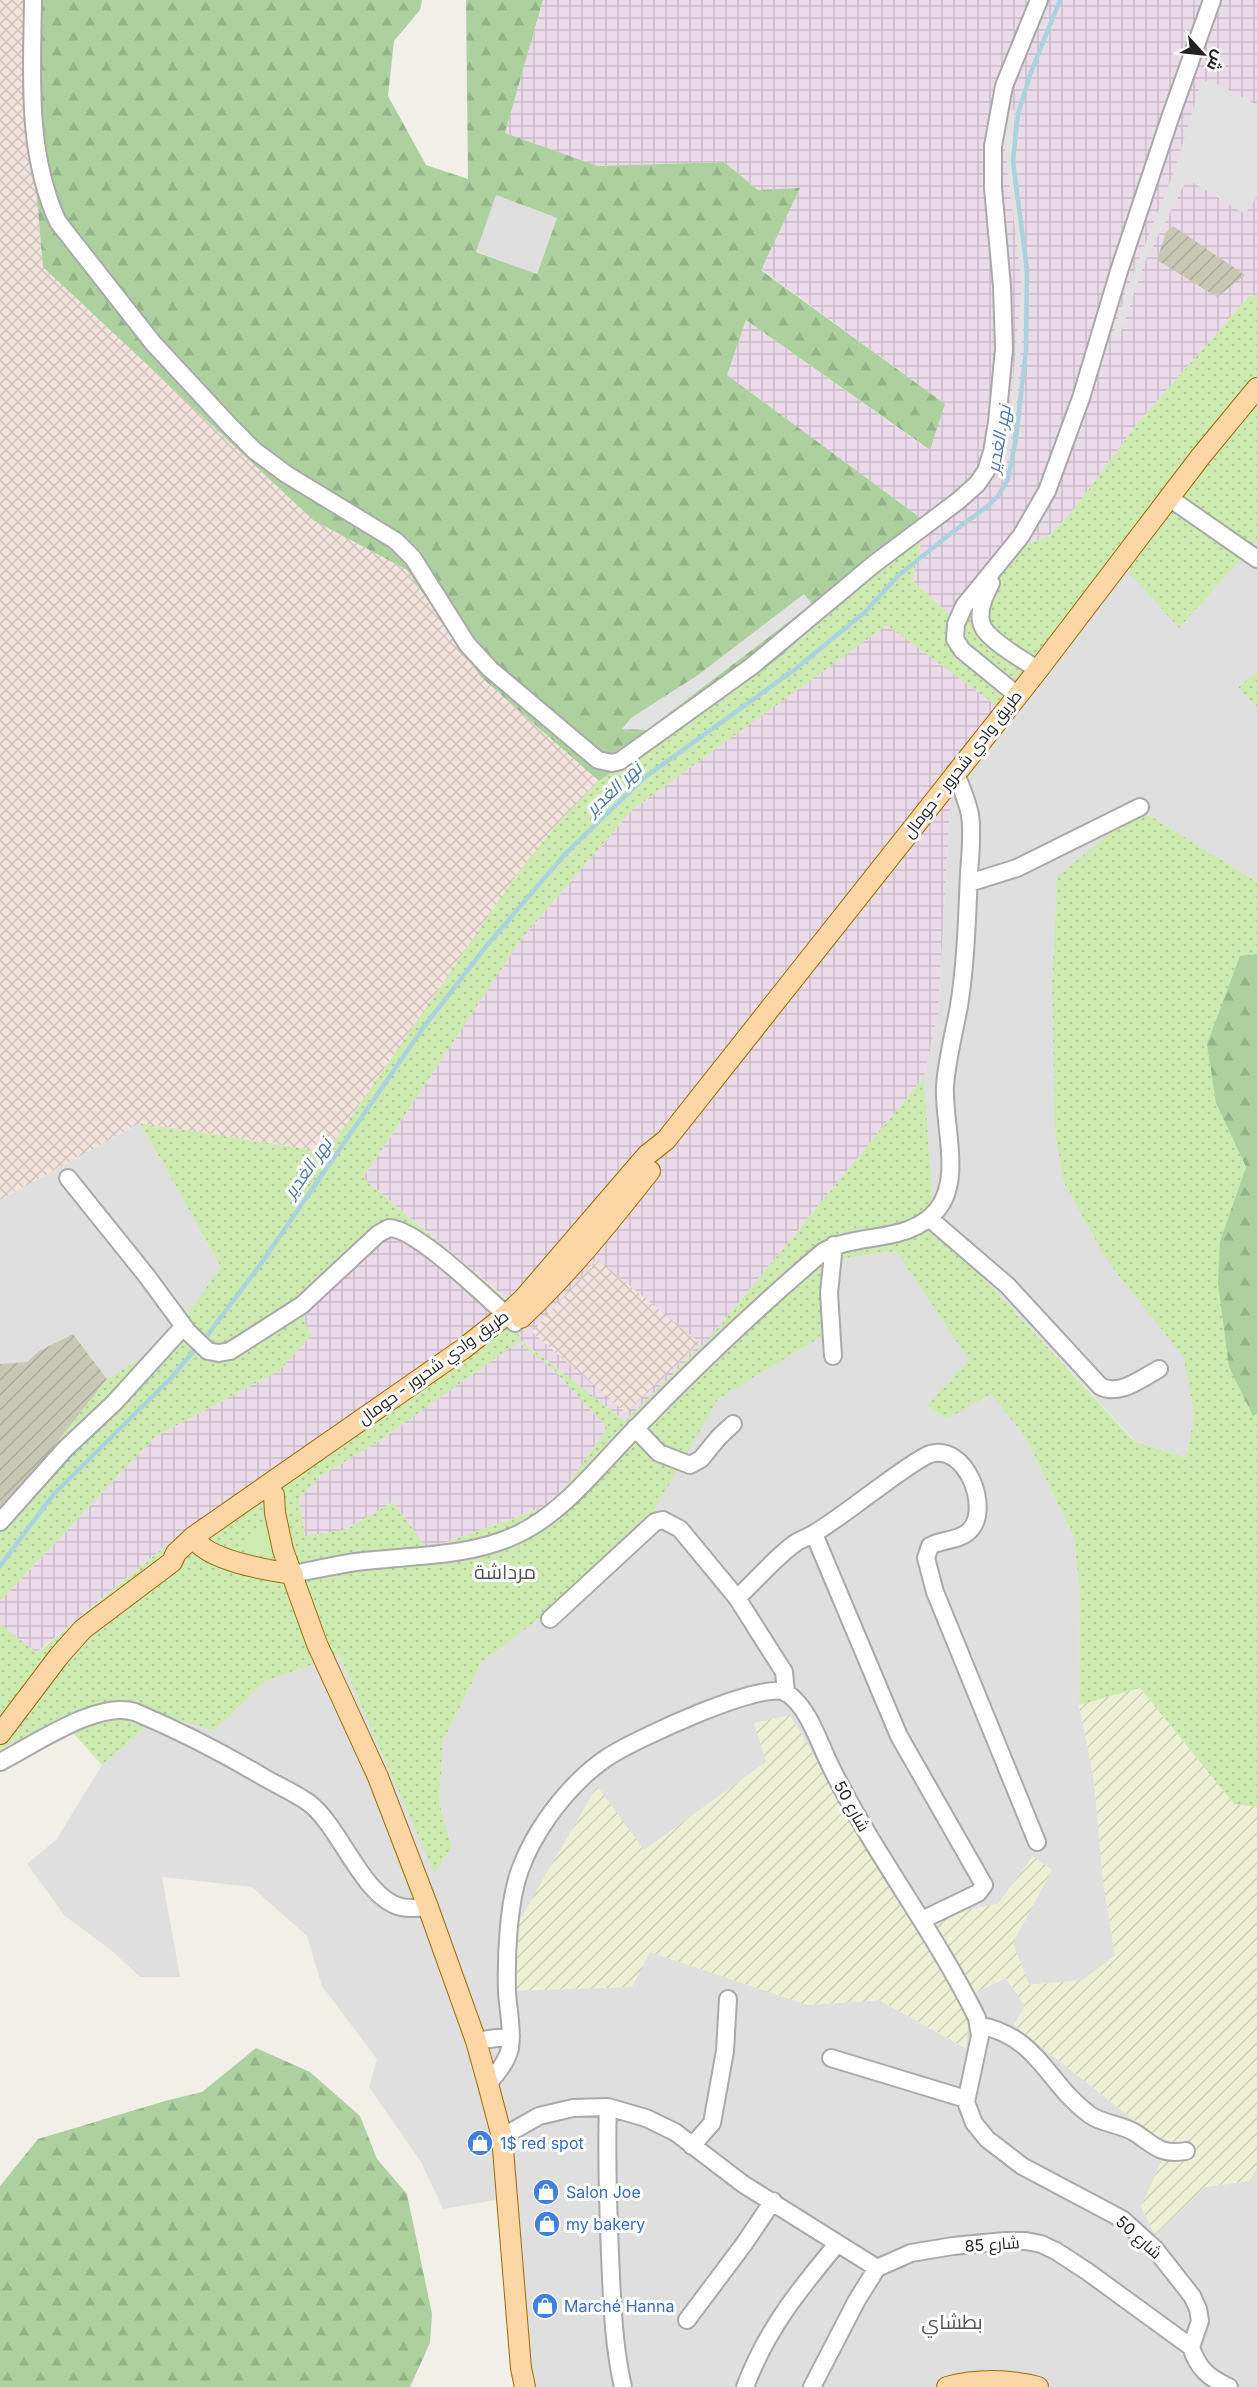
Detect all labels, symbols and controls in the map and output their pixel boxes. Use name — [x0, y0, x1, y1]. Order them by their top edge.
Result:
north arrow — [1173, 24, 1233, 84]
text: ش — [1203, 47, 1230, 74]
water label: نهر الغدير — [982, 401, 1016, 476]
street label: طريق وادي شحرور - حومال — [898, 686, 1029, 844]
water label: نهر الغدير — [580, 756, 648, 822]
water label: نهر الغدير — [278, 1132, 338, 1204]
street label: طريق وادي شحرور - حومال — [354, 1306, 515, 1432]
district label: مرداشة — [474, 1560, 536, 1584]
street label: شارع 50 — [828, 1777, 874, 1836]
shop icon: 1$ red spot — [465, 2128, 495, 2158]
place label: 1$ red spot — [500, 2133, 584, 2153]
shop icon: Salon Joe — [531, 2177, 561, 2207]
place label: Salon Joe — [566, 2182, 641, 2202]
shop icon: my bakery — [532, 2209, 562, 2239]
street label: شارع 50 — [1110, 2211, 1166, 2264]
place label: my bakery — [566, 2214, 645, 2234]
street label: شارع 85 — [964, 2232, 1020, 2258]
shop icon: Marché Hanna — [530, 2291, 560, 2321]
place label: Marché Hanna — [564, 2296, 674, 2316]
district label: بطشاي — [921, 2310, 983, 2338]

